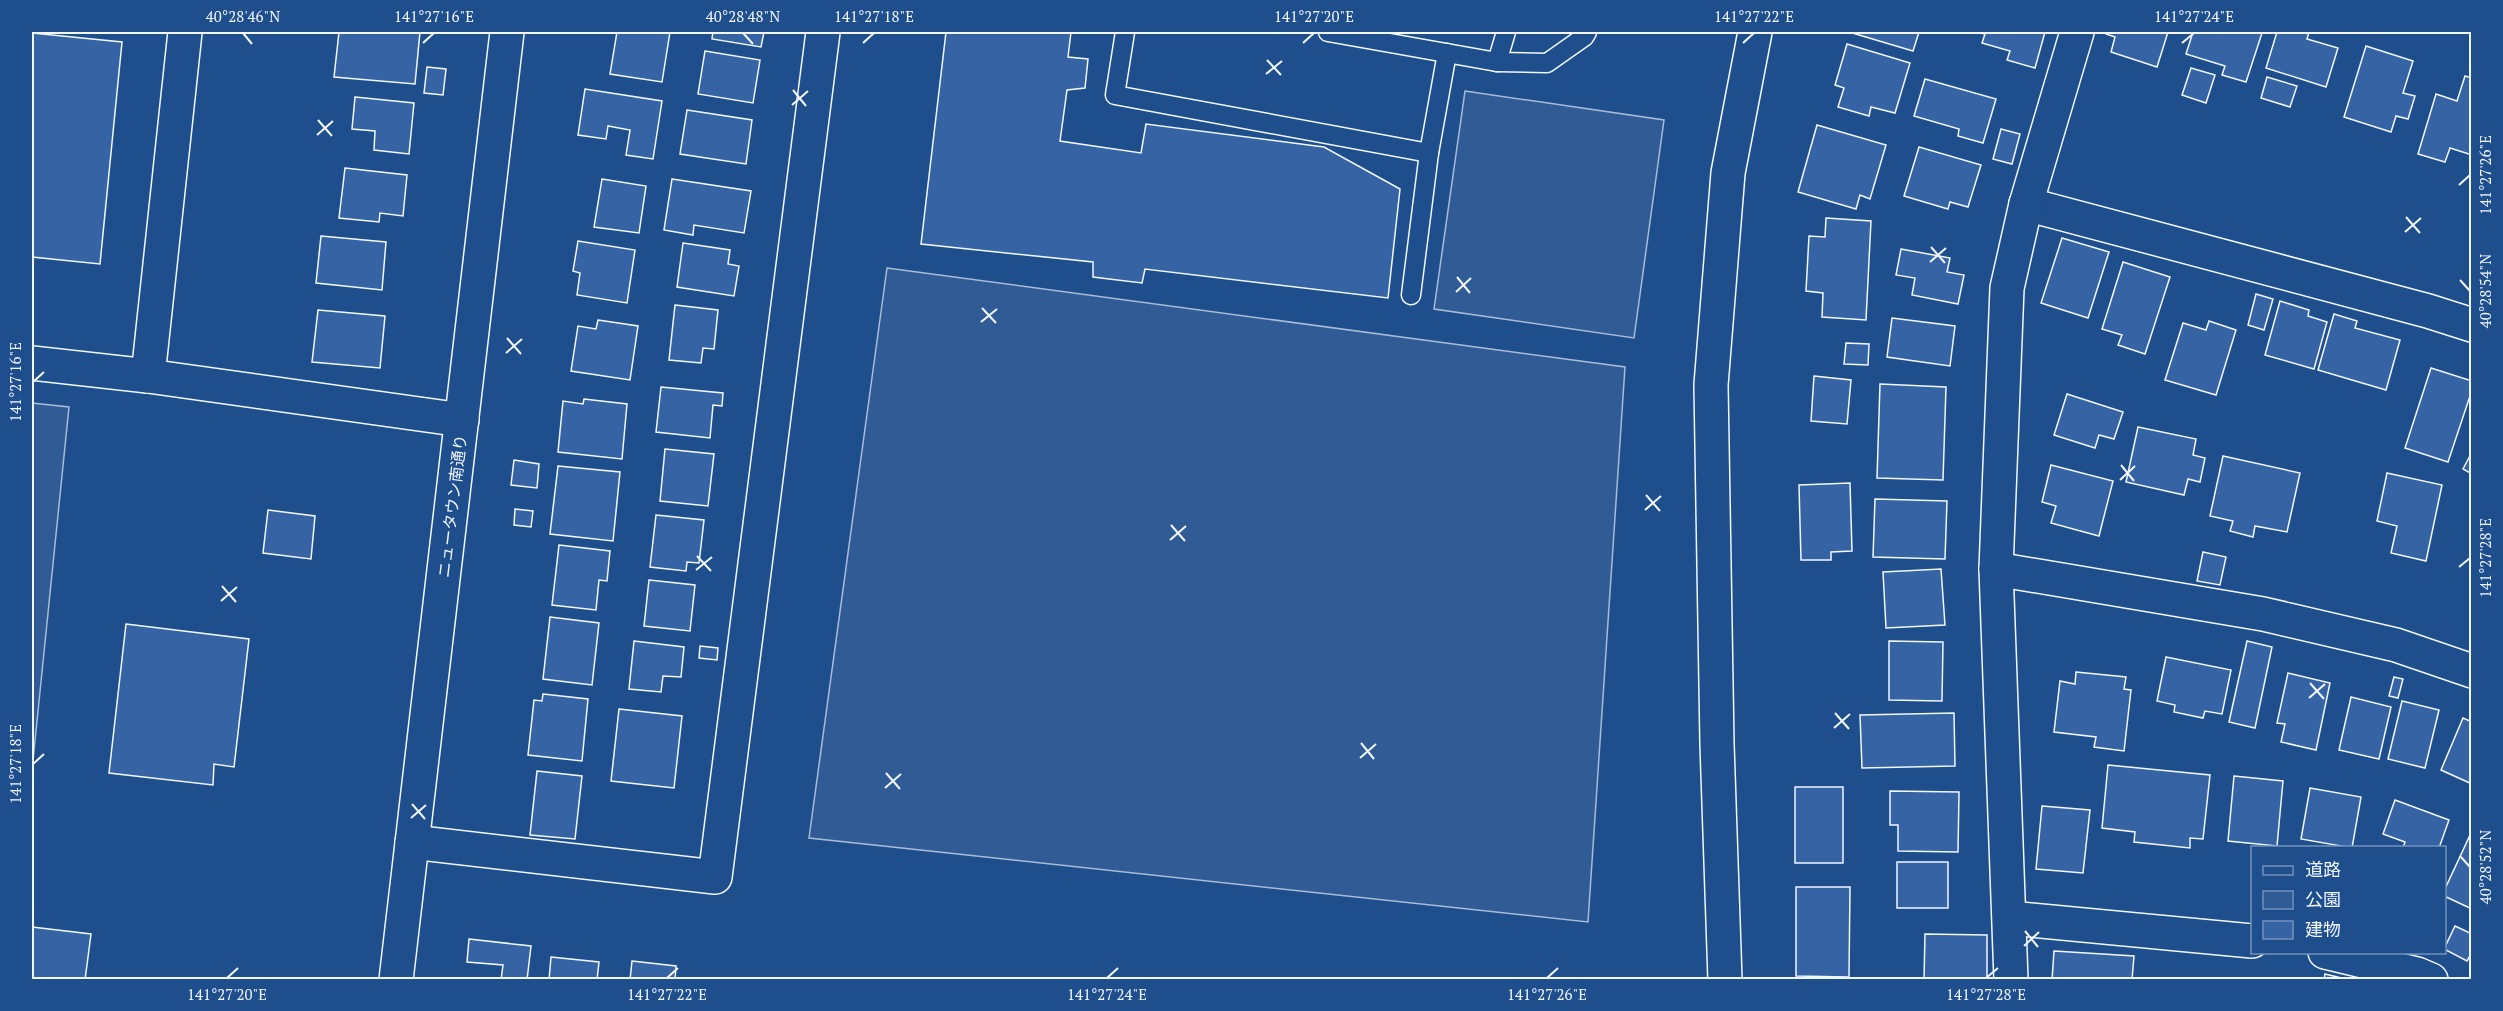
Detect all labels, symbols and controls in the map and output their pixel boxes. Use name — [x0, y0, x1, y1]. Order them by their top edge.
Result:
text: 40°28'46"N — [206, 6, 280, 26]
text: 141°27'16"E — [394, 6, 474, 26]
text: 40°28'48"N — [706, 6, 780, 26]
text: 141°27'18"E — [834, 6, 914, 26]
text: 141°27'20"E — [1274, 6, 1354, 26]
text: 141°27'22"E — [1714, 6, 1794, 26]
text: 141°27'24"E — [2154, 6, 2234, 26]
text: 141°27'26"E — [2475, 135, 2495, 215]
text: 40°28'54"N — [2475, 254, 2495, 328]
text: 141°27'16"E — [5, 342, 25, 422]
street label: ニュータウン南通り — [432, 433, 472, 579]
text: 141°27'28"E — [2475, 518, 2495, 598]
text: 141°27'18"E — [5, 724, 25, 804]
text: 40°28'52"N — [2475, 830, 2495, 904]
legend — [2251, 846, 2446, 954]
text: 道路 — [2305, 857, 2341, 881]
text: 公園 — [2305, 887, 2341, 911]
text: 建物 — [2305, 917, 2341, 941]
text: 141°27'20"E — [187, 984, 267, 1004]
text: 141°27'22"E — [627, 984, 707, 1004]
text: 141°27'24"E — [1067, 984, 1147, 1004]
text: 141°27'26"E — [1507, 984, 1587, 1004]
text: 141°27'28"E — [1946, 984, 2026, 1004]

